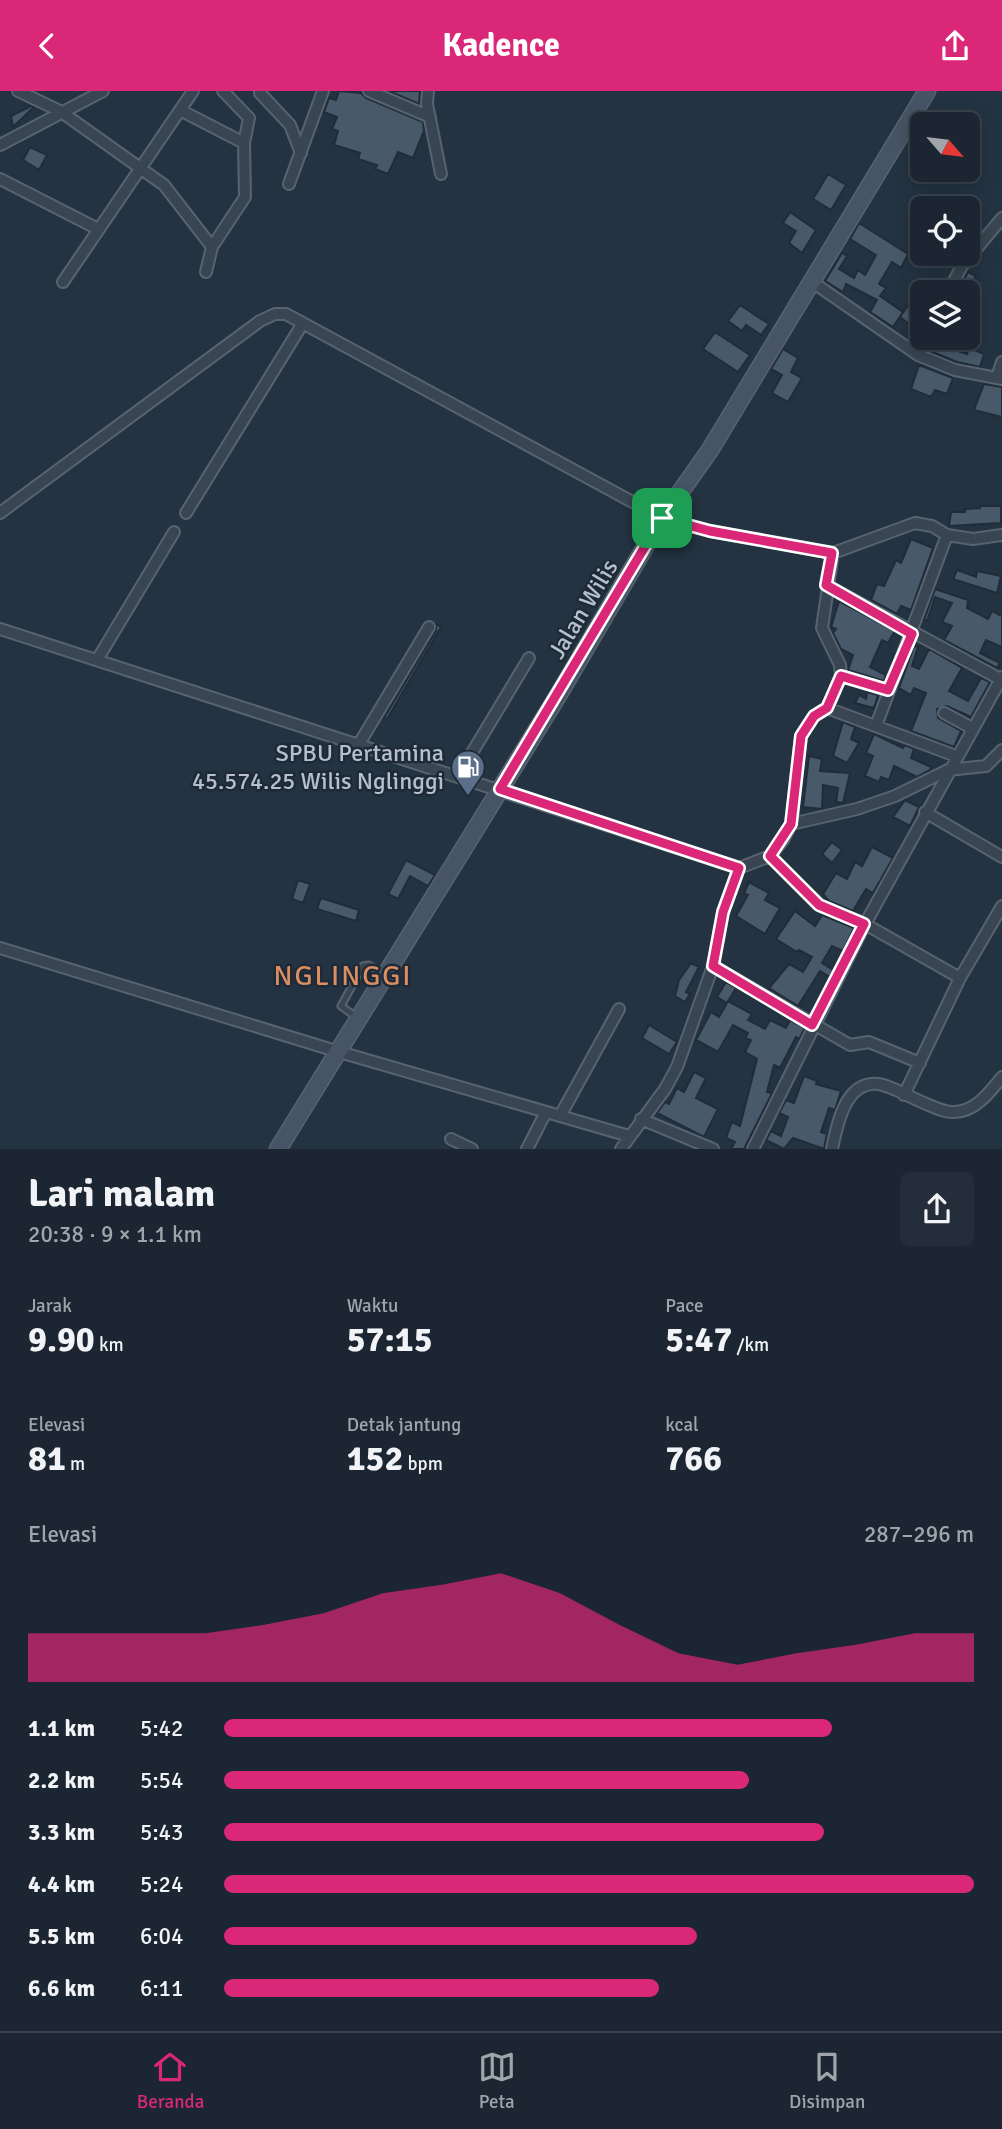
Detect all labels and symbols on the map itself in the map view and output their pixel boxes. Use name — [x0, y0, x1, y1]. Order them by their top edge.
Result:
north arrow — [910, 112, 980, 182]
pin — [632, 488, 692, 548]
street label: Jalan Wilis — [542, 554, 624, 664]
place label: SPBU Pertamina 45.574.25 Wilis Nglinggi — [192, 738, 444, 796]
fuel station icon: SPBU Pertamina 45.574.25 Wilis Nglinggi — [449, 748, 487, 797]
district label: NGLINGGI — [274, 959, 412, 993]

